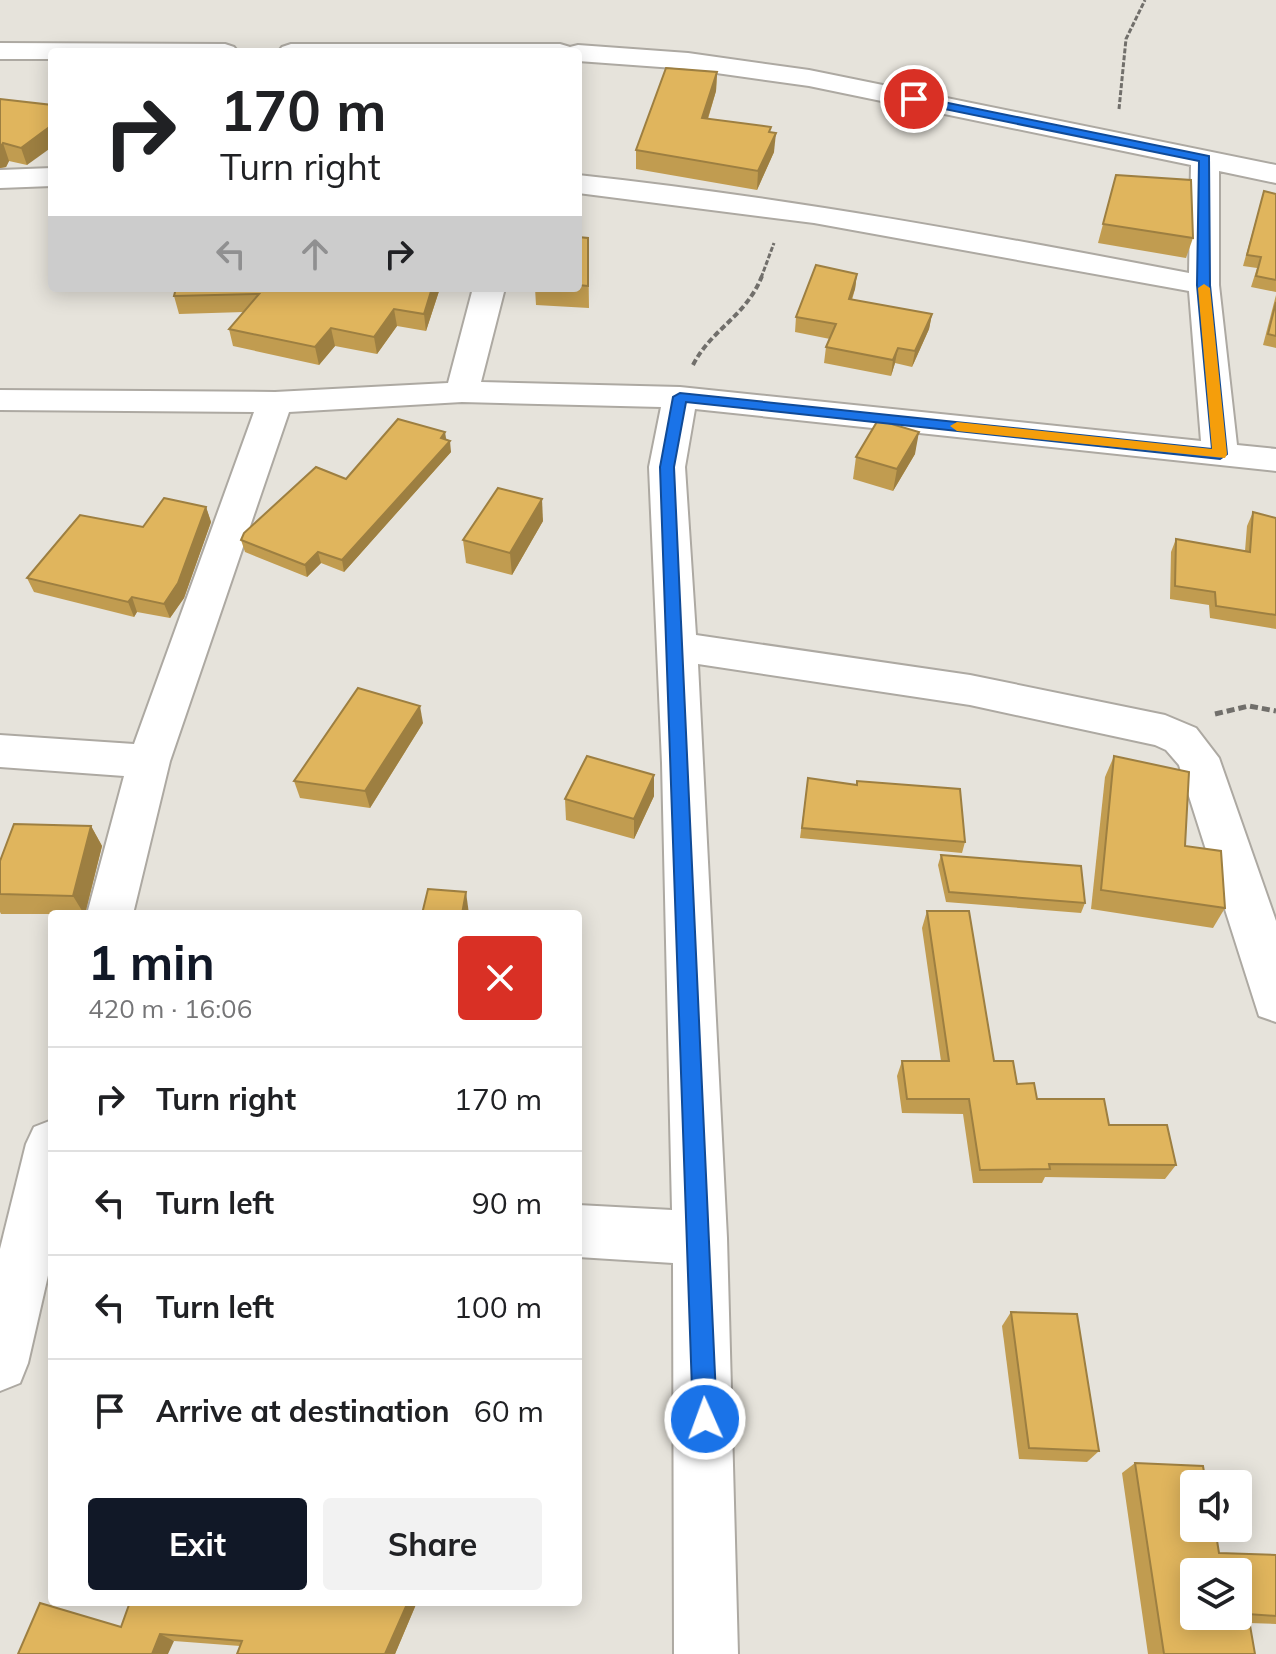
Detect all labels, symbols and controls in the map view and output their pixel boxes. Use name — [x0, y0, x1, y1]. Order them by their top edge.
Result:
pin — [880, 65, 948, 133]
text: 170 m — [220, 75, 387, 145]
icon: arrive — [892, 77, 936, 121]
icon: right — [88, 80, 192, 184]
text: Turn right — [220, 144, 381, 189]
icon: left — [209, 232, 253, 276]
icon: ahead — [293, 232, 337, 276]
icon: right — [377, 232, 421, 276]
text: 1 min — [88, 932, 215, 992]
button: close — [458, 936, 542, 1020]
text: 420 m · 16:06 — [88, 992, 252, 1025]
icon: right — [88, 1077, 132, 1121]
text: Turn right — [156, 1080, 296, 1118]
text: 170 m — [454, 1080, 542, 1118]
icon: left — [88, 1181, 132, 1225]
text: Turn left — [156, 1184, 274, 1222]
text: 90 m — [472, 1184, 542, 1222]
icon: left — [88, 1285, 132, 1329]
text: Turn left — [156, 1288, 274, 1326]
text: 100 m — [454, 1288, 542, 1326]
position arrow — [663, 1377, 747, 1461]
icon: arrive — [88, 1389, 132, 1433]
text: Arrive at destination — [156, 1392, 450, 1430]
text: 60 m — [474, 1392, 544, 1430]
map controls — [1180, 1470, 1252, 1630]
button: sound — [1180, 1470, 1252, 1542]
button: Exit — [88, 1498, 307, 1590]
button: Share — [323, 1498, 542, 1590]
button: layers — [1180, 1558, 1252, 1630]

